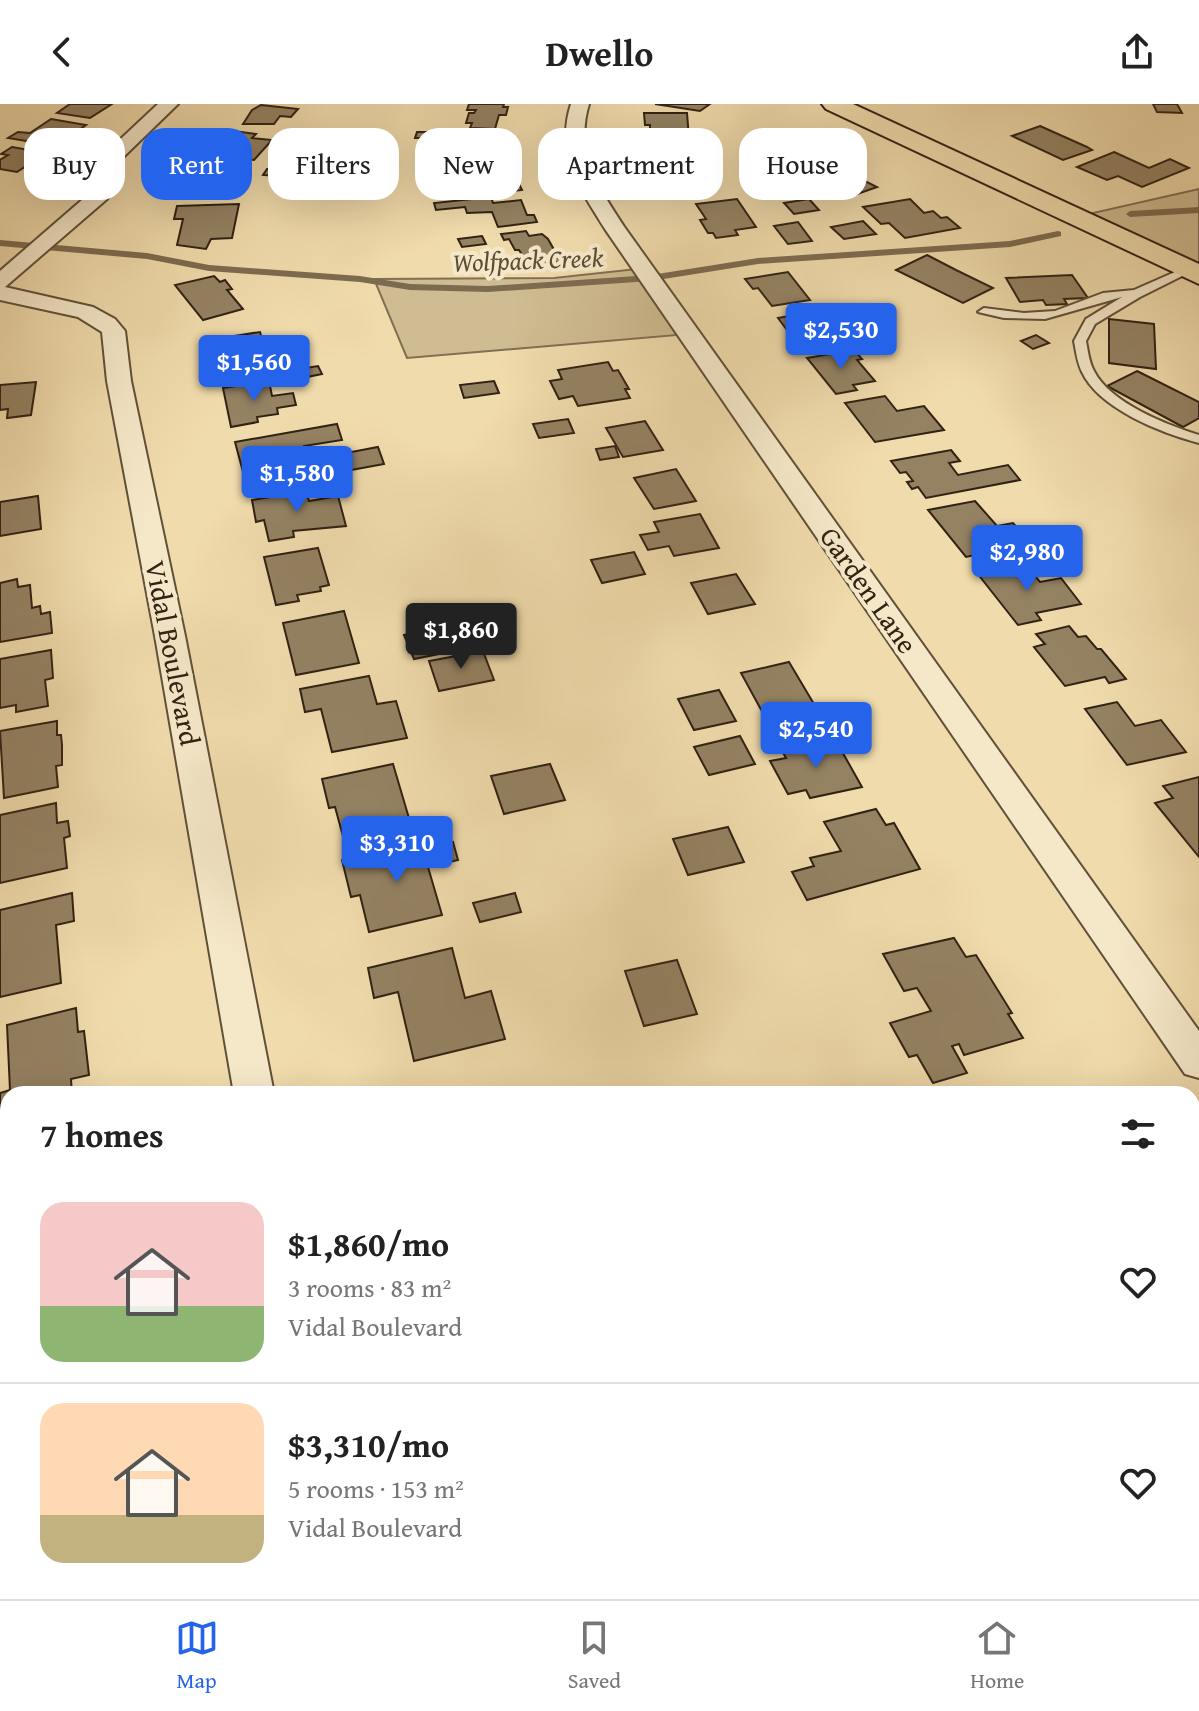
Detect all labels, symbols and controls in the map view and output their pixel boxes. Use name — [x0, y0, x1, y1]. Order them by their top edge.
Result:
text: Dwello — [546, 26, 653, 79]
icon: back — [40, 30, 84, 74]
icon: share — [1115, 30, 1159, 74]
chip: Buy — [24, 128, 125, 200]
chip: Rent — [141, 128, 252, 200]
chip: Filters — [268, 128, 399, 200]
chip: New — [415, 128, 522, 200]
chip: Apartment — [538, 128, 723, 200]
chip: House — [739, 128, 867, 200]
water label: Wolfpack Creek — [452, 237, 604, 282]
pin: $2,530 — [776, 303, 906, 371]
text: $2,530 — [804, 309, 878, 348]
pin: $1,560 — [189, 335, 319, 403]
text: $1,560 — [217, 341, 291, 380]
pin: $1,580 — [232, 446, 362, 514]
text: $1,580 — [260, 452, 334, 491]
street label: Garden Lane — [811, 518, 928, 662]
pin: $2,980 — [962, 525, 1092, 593]
text: $2,980 — [990, 531, 1064, 570]
street label: Vidal Boulevard — [135, 557, 212, 749]
pin: $1,860 — [396, 603, 526, 671]
text: $1,860 — [424, 609, 498, 648]
pin: $2,540 — [751, 702, 881, 770]
text: $2,540 — [779, 708, 853, 747]
pin: $3,310 — [332, 816, 462, 884]
text: $3,310 — [360, 822, 434, 861]
text: 7 homes — [40, 1110, 164, 1159]
icon: filters — [1116, 1112, 1160, 1156]
text: $1,860/mo — [288, 1219, 449, 1268]
icon: home — [104, 1234, 200, 1330]
icon: heart — [1116, 1260, 1160, 1304]
text: 3 rooms · 83 m² — [288, 1268, 451, 1307]
text: Vidal Boulevard — [288, 1307, 462, 1346]
text: $3,310/mo — [288, 1420, 449, 1469]
icon: home — [104, 1435, 200, 1531]
icon: heart — [1116, 1461, 1160, 1505]
text: 5 rooms · 153 m² — [288, 1469, 464, 1508]
text: Vidal Boulevard — [288, 1508, 462, 1547]
tab: Map — [175, 1616, 219, 1696]
tab: Saved — [568, 1616, 621, 1696]
tab: Home — [970, 1616, 1024, 1696]

